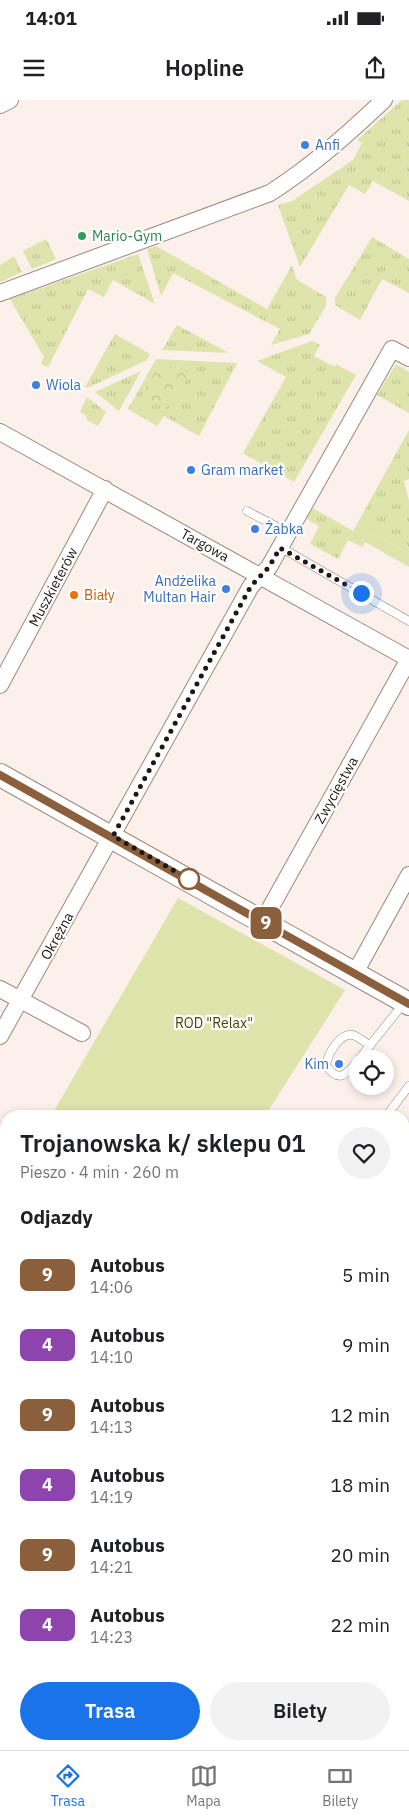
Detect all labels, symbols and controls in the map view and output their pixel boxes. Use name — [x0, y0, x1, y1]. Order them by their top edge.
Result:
text: 14:01 — [25, 6, 77, 30]
text: Hopline — [165, 53, 244, 82]
icon: menu — [20, 54, 48, 82]
icon: share — [361, 54, 389, 82]
place label: Anfi — [315, 136, 340, 154]
marker: Anfi — [299, 139, 311, 151]
place label: Mario-Gym — [92, 227, 162, 245]
marker: Mario-Gym — [76, 230, 88, 242]
place label: Wiola — [46, 376, 82, 394]
marker: Wiola — [30, 379, 42, 391]
place label: Gram market — [201, 461, 283, 479]
marker: Gram market — [185, 464, 197, 476]
place label: Żabka — [265, 520, 304, 538]
marker: Żabka — [249, 523, 261, 535]
street label: Targowa — [178, 524, 233, 566]
street label: Muszkieterów — [25, 544, 82, 630]
place label: Andżelika Multan Hair — [143, 572, 217, 606]
your location — [349, 581, 374, 606]
marker: Andżelika Multan Hair — [220, 583, 232, 595]
place label: Biały — [84, 586, 115, 604]
marker: Biały — [68, 589, 80, 601]
street label: Zwycięstwa — [310, 753, 362, 827]
unlabelled marker — [178, 868, 200, 890]
line badge: 9 — [250, 907, 282, 939]
street label: Okrężna — [37, 908, 78, 963]
text: 9 — [261, 911, 271, 934]
park label: ROD "Relax" — [175, 1014, 253, 1032]
map controls — [349, 1050, 394, 1095]
button: locate — [349, 1050, 394, 1095]
place label: Kim — [304, 1055, 329, 1073]
marker: Kim — [333, 1058, 345, 1070]
text: Trojanowska k/ sklepu 01 — [20, 1127, 306, 1159]
button: heart — [338, 1127, 390, 1179]
text: Pieszo · 4 min · 260 m — [20, 1162, 179, 1182]
text: Odjazdy — [20, 1205, 93, 1229]
text: Autobus — [90, 1253, 165, 1277]
text: 9 — [42, 1263, 53, 1286]
text: 5 min — [342, 1263, 390, 1287]
text: 14:06 — [90, 1277, 133, 1297]
text: Autobus — [90, 1323, 165, 1347]
text: 4 — [42, 1333, 53, 1356]
text: 9 min — [342, 1333, 390, 1357]
text: 14:10 — [90, 1347, 133, 1367]
text: Autobus — [90, 1393, 165, 1417]
text: 9 — [42, 1403, 53, 1426]
text: 12 min — [331, 1403, 390, 1427]
text: 14:13 — [90, 1417, 133, 1437]
text: Autobus — [90, 1463, 165, 1487]
text: 4 — [42, 1473, 53, 1496]
text: 18 min — [331, 1473, 390, 1497]
text: 14:19 — [90, 1487, 133, 1507]
text: Autobus — [90, 1533, 165, 1557]
text: 9 — [42, 1543, 53, 1566]
text: 20 min — [331, 1543, 390, 1567]
text: 14:21 — [90, 1557, 133, 1577]
text: Autobus — [90, 1603, 165, 1627]
text: 4 — [42, 1613, 53, 1636]
text: 22 min — [331, 1613, 390, 1637]
text: 14:23 — [90, 1627, 133, 1647]
button: Trasa — [20, 1682, 200, 1740]
button: Bilety — [210, 1682, 390, 1740]
tab: Trasa — [51, 1762, 85, 1810]
tab: Mapa — [186, 1762, 221, 1810]
tab: Bilety — [322, 1762, 358, 1810]

